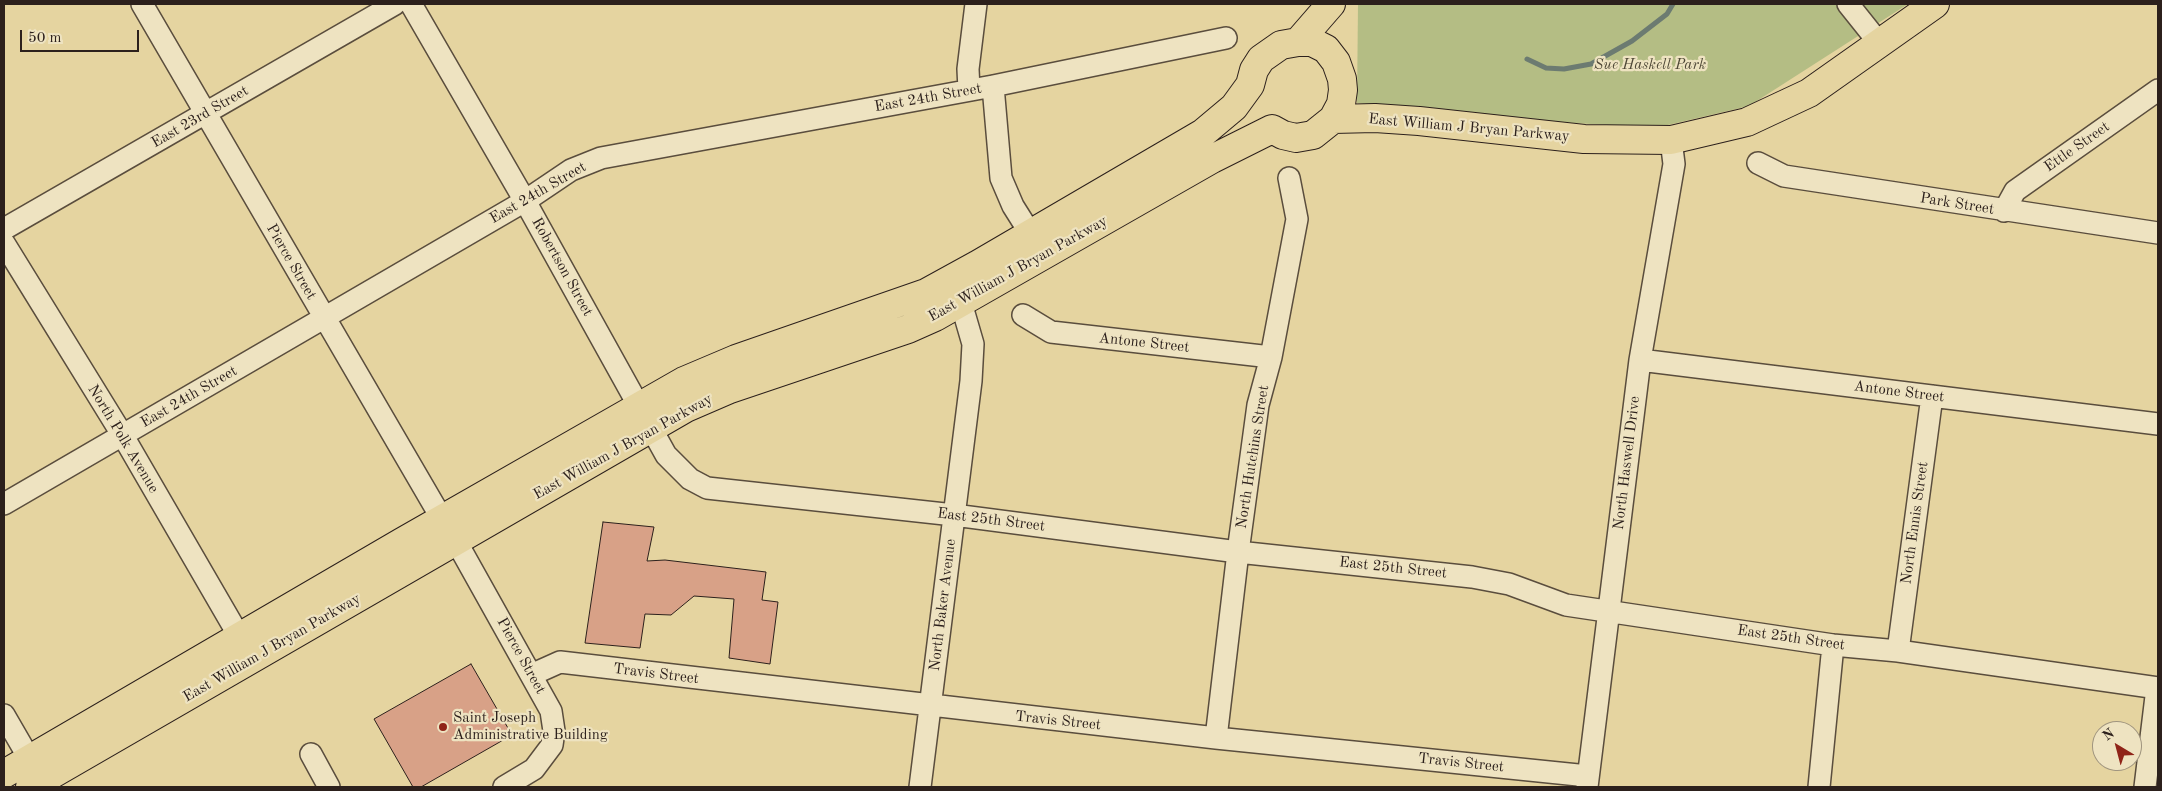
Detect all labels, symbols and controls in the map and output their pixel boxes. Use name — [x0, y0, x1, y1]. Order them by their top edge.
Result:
scale bar — [22, 20, 141, 52]
text: 50 m — [28, 31, 62, 46]
park label: Sue Haskell Park — [1594, 56, 1706, 74]
street label: East 24th Street — [873, 80, 983, 116]
street label: East 23rd Street — [148, 82, 252, 152]
street label: East William J Bryan Parkway — [1368, 110, 1570, 146]
street label: Ettle Street — [2041, 118, 2113, 176]
street label: East 24th Street — [487, 158, 589, 228]
street label: Park Street — [1919, 189, 1995, 219]
street label: East William J Bryan Parkway — [925, 212, 1111, 326]
street label: Robertson Street — [527, 214, 597, 320]
street label: Pierce Street — [262, 221, 320, 303]
street label: Antone Street — [1098, 329, 1190, 357]
street label: East 24th Street — [138, 362, 240, 432]
street label: Antone Street — [1853, 378, 1945, 406]
street label: North Polk Avenue — [84, 382, 162, 496]
street label: North Hutchins Street — [1233, 384, 1273, 530]
street label: East William J Bryan Parkway — [530, 390, 716, 504]
street label: North Haswell Drive — [1610, 395, 1644, 531]
street label: North Ennis Street — [1897, 460, 1933, 586]
street label: East 25th Street — [936, 504, 1046, 536]
street label: North Baker Avenue — [926, 538, 960, 672]
street label: East 25th Street — [1338, 553, 1448, 583]
street label: East William J Bryan Parkway — [180, 590, 364, 706]
street label: Pierce Street — [493, 615, 549, 697]
street label: East 25th Street — [1736, 622, 1846, 654]
street label: Travis Street — [612, 660, 700, 688]
street label: Travis Street — [1014, 708, 1102, 734]
place label: Saint Joseph Administrative Building — [453, 709, 608, 744]
marker: Saint Joseph Administrative Building — [437, 721, 449, 733]
north arrow — [2092, 721, 2142, 771]
text: N — [2100, 726, 2117, 744]
street label: Travis Street — [1417, 750, 1505, 776]

